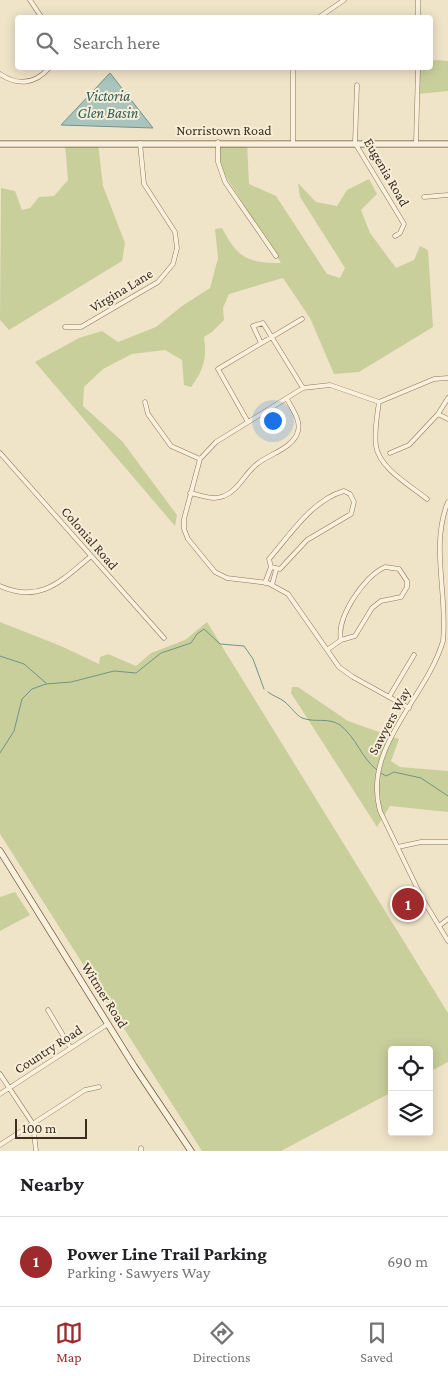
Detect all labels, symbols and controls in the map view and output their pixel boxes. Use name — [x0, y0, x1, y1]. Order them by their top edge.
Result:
search box — [15, 15, 433, 70]
icon: search — [33, 29, 61, 57]
text: Search here — [73, 32, 160, 53]
water label: Victoria Glen Basin — [78, 88, 139, 121]
street label: Norristown Road — [176, 122, 272, 138]
street label: Eugenia Road — [361, 135, 413, 210]
street label: Virgina Lane — [87, 265, 155, 315]
your location — [260, 408, 286, 434]
street label: Colonial Road — [58, 503, 122, 573]
street label: Sawyers Way — [365, 684, 414, 757]
pin: 1 — [392, 885, 424, 923]
street label: Witmer Road — [79, 959, 132, 1031]
street label: Country Road — [11, 1021, 85, 1077]
map controls — [388, 1046, 433, 1136]
button: locate — [388, 1046, 433, 1091]
button: layers — [388, 1091, 433, 1136]
scale bar — [15, 1116, 88, 1139]
text: 100 m — [22, 1120, 56, 1136]
text: Nearby — [20, 1172, 84, 1196]
text: Power Line Trail Parking — [67, 1243, 267, 1264]
text: 1 — [33, 1253, 39, 1270]
text: 690 m — [387, 1253, 428, 1270]
text: Parking · Sawyers Way — [67, 1264, 210, 1281]
tab: Map — [55, 1319, 83, 1365]
tab: Directions — [193, 1319, 251, 1365]
tab: Saved — [360, 1319, 393, 1365]

